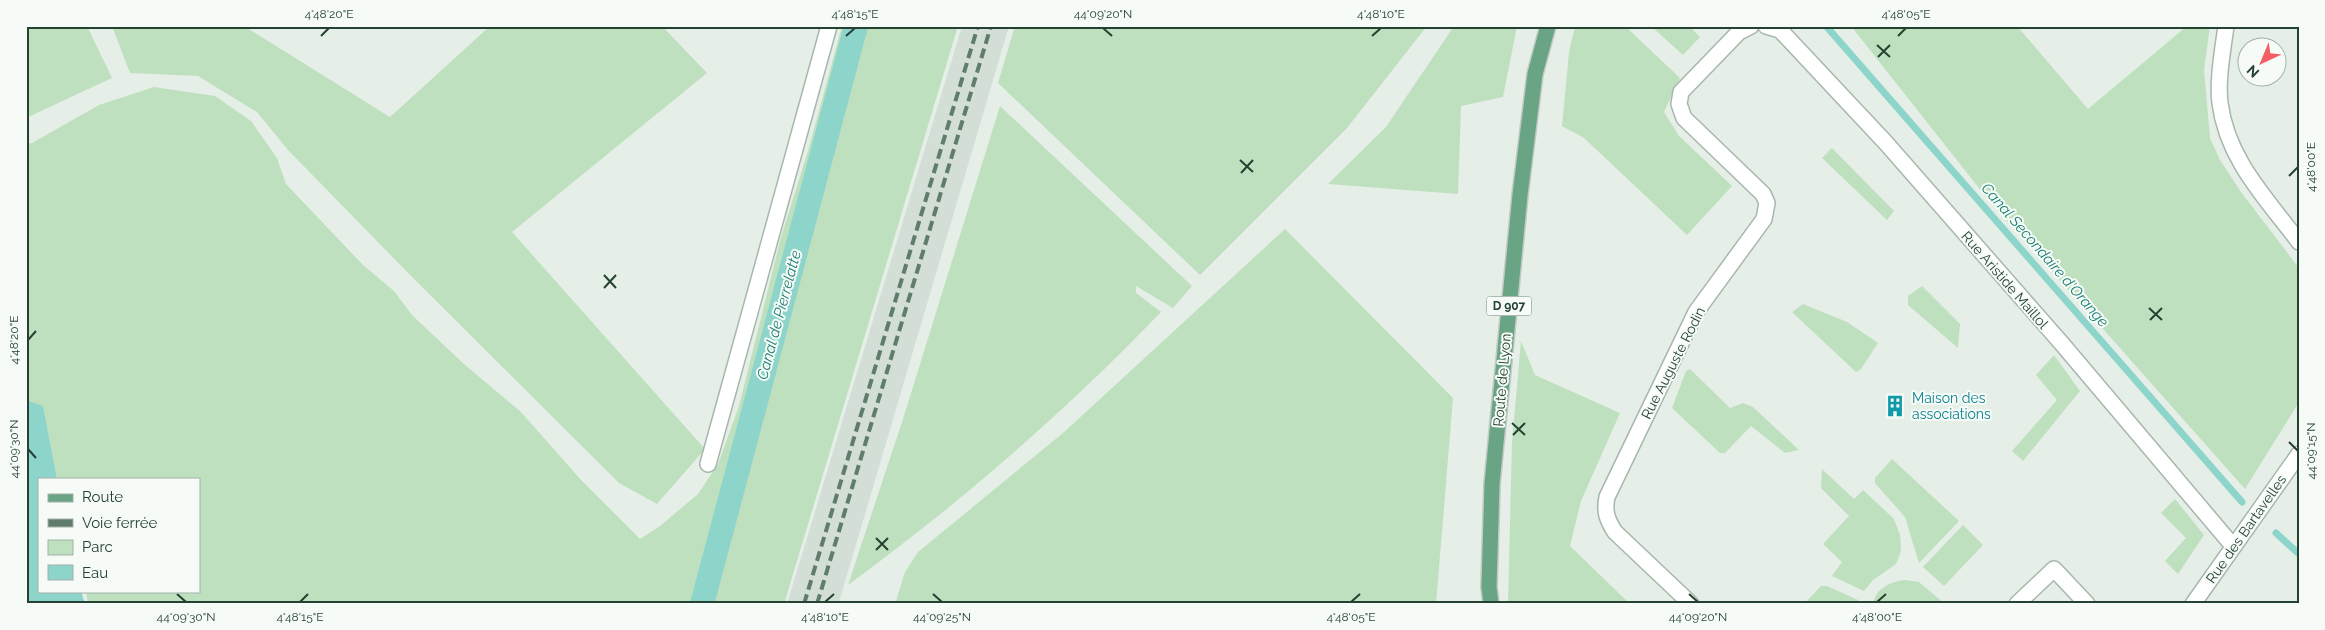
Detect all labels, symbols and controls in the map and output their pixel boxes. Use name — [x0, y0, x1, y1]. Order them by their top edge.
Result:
text: 4°48'20"E — [305, 7, 353, 21]
text: 4°48'15"E — [831, 7, 879, 21]
text: 44°09'20"N — [1074, 7, 1132, 21]
text: 4°48'10"E — [1357, 7, 1405, 21]
text: 4°48'05"E — [1881, 7, 1931, 21]
north arrow — [2238, 38, 2288, 88]
text: N — [2244, 62, 2262, 81]
text: 4°48'00"E — [2304, 142, 2318, 192]
water label: Canal Secondaire d'Orange — [1978, 179, 2112, 331]
street label: Rue Aristide Maillol — [1958, 228, 2052, 332]
water label: Canal de Pierrelatte — [753, 248, 805, 382]
road number: D 907 — [1486, 296, 1532, 316]
street label: Rue Auguste Rodin — [1638, 304, 1708, 422]
text: 4°48'20"E — [7, 316, 21, 364]
street label: Route de Lyon — [1490, 333, 1514, 427]
place label: Maison des associations — [1912, 390, 1991, 422]
building icon: Maison des associations — [1882, 393, 1908, 419]
text: 44°09'30"N — [7, 420, 21, 478]
text: 44°09'15"N — [2304, 423, 2318, 479]
street label: Rue des Bartavelles — [2203, 472, 2290, 586]
legend — [38, 478, 200, 592]
text: Route — [82, 488, 123, 506]
text: Voie ferrée — [82, 514, 158, 532]
text: Parc — [82, 538, 113, 556]
text: Eau — [82, 564, 108, 582]
text: 44°09'30"N — [157, 610, 215, 624]
text: 4°48'15"E — [276, 610, 324, 624]
text: 4°48'10"E — [801, 610, 849, 624]
text: 44°09'25"N — [913, 610, 971, 624]
text: 4°48'05"E — [1326, 610, 1376, 624]
text: 44°09'20"N — [1669, 610, 1727, 624]
text: 4°48'00"E — [1852, 610, 1902, 624]

